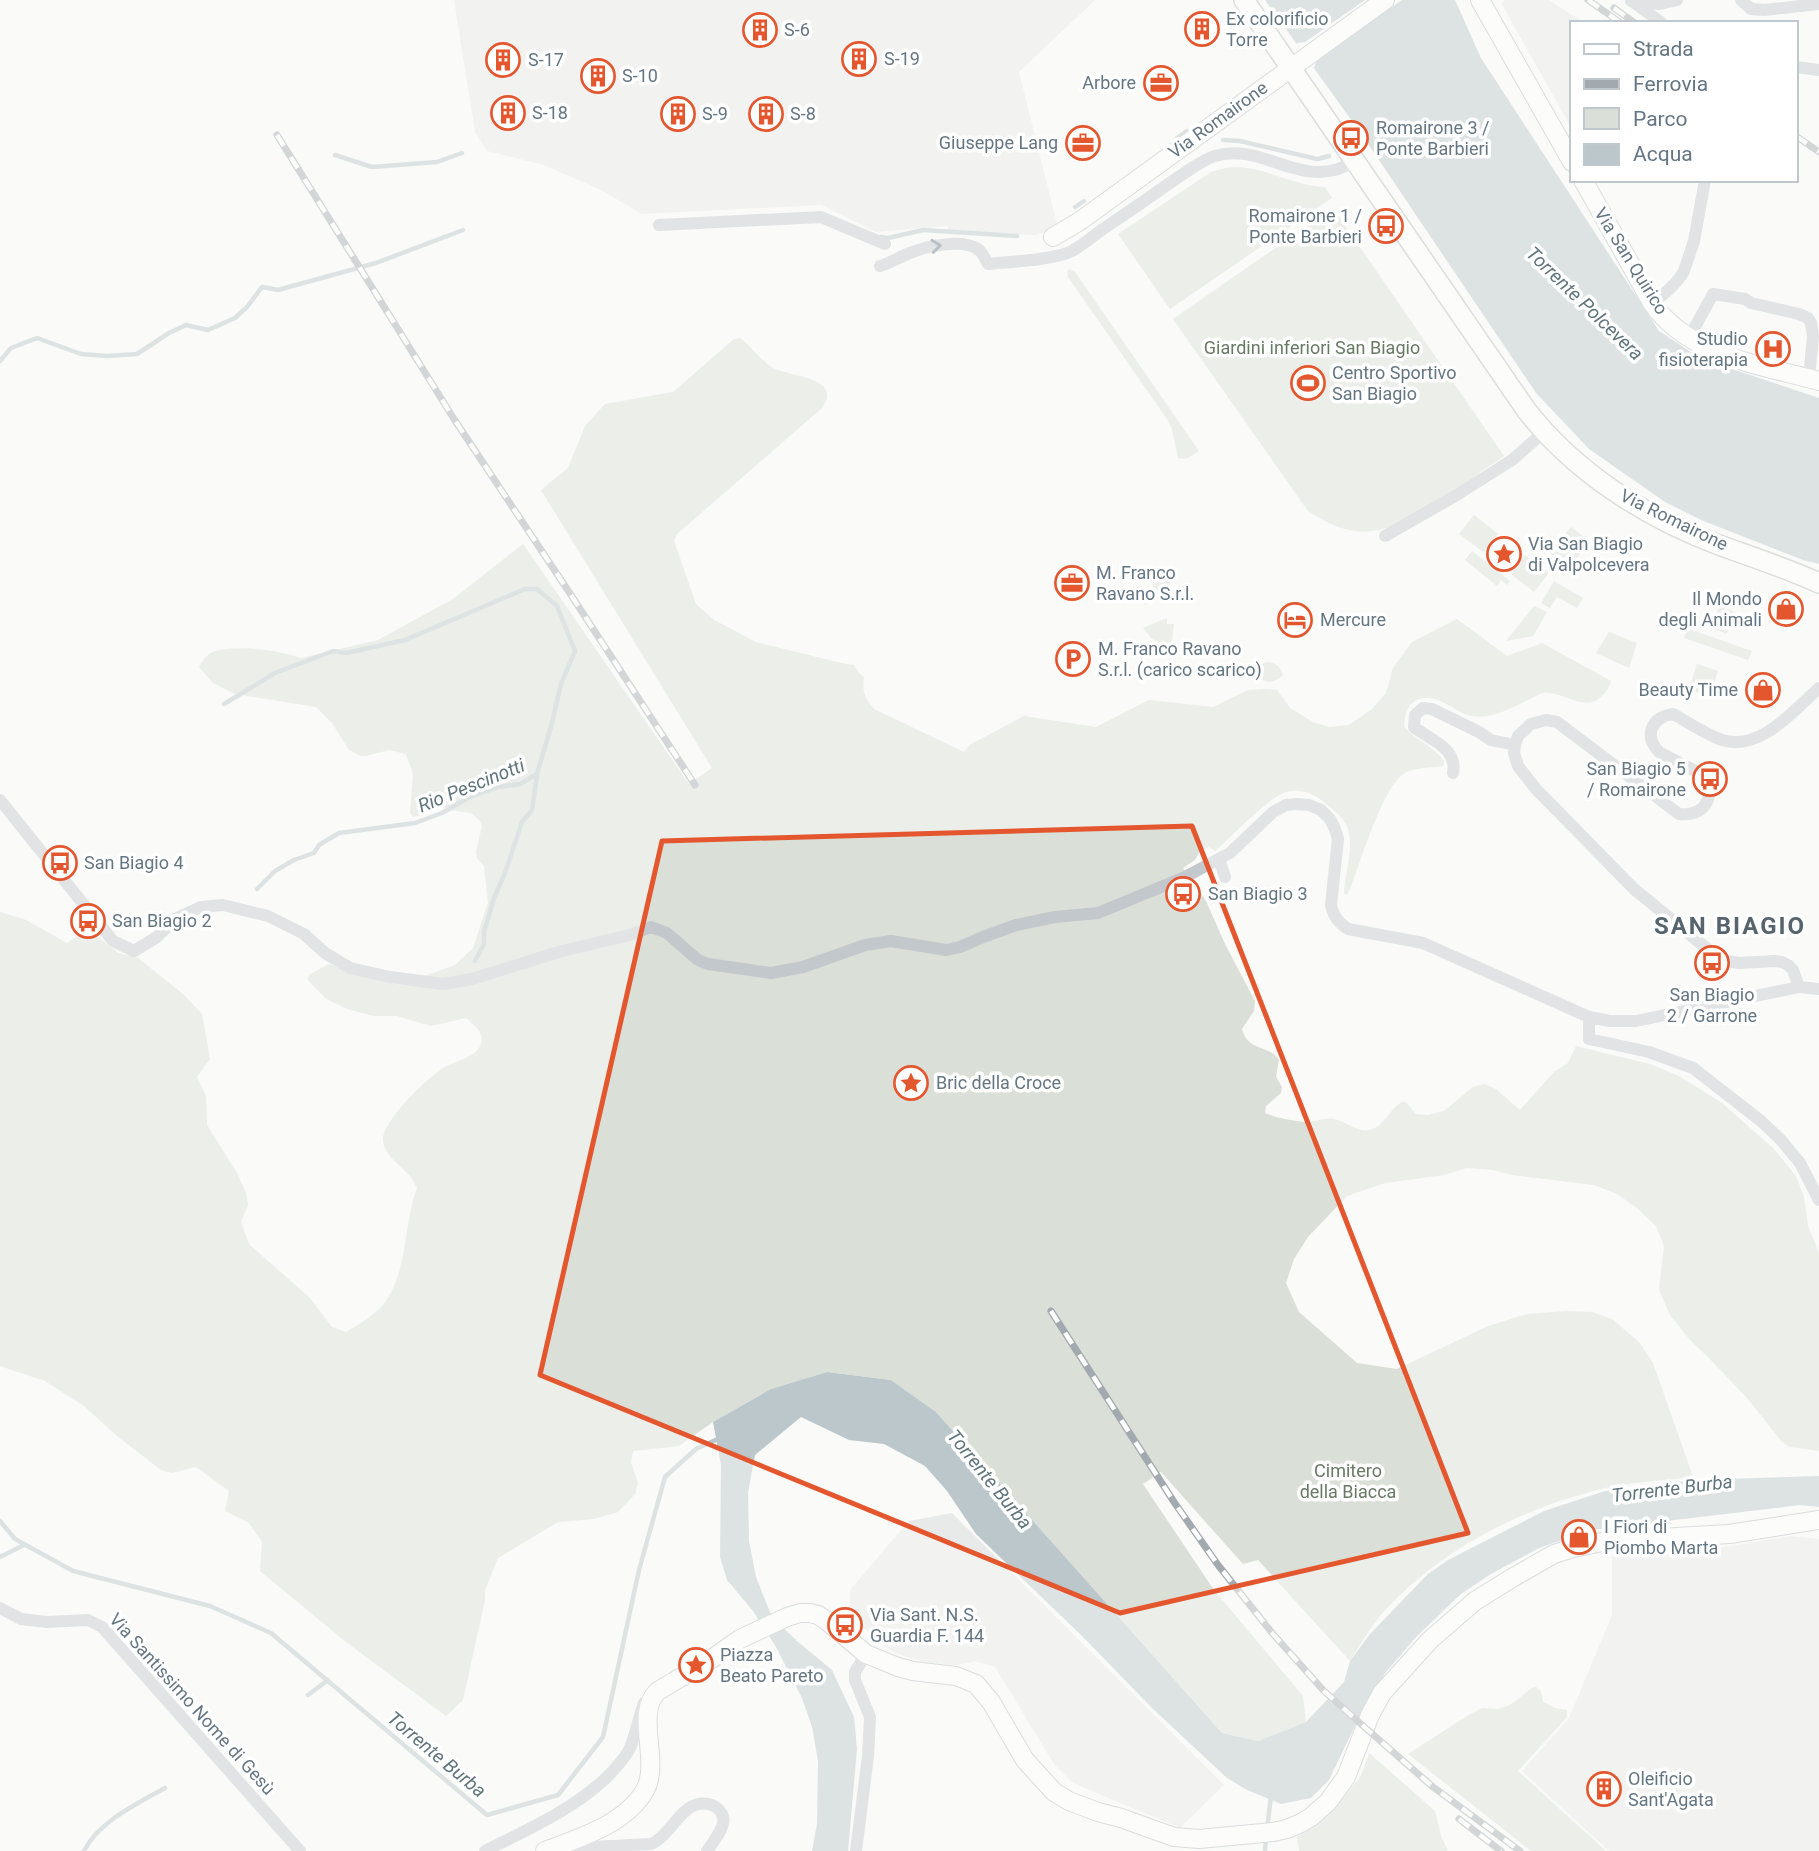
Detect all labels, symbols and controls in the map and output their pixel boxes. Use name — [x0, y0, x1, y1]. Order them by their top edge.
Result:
place label: Ex colorificio Torre — [1226, 8, 1328, 50]
building icon: Ex colorificio Torre — [1183, 10, 1221, 48]
building icon: S-6 — [741, 11, 779, 49]
place label: S-6 — [784, 19, 810, 40]
legend — [1570, 21, 1798, 182]
text: Strada — [1633, 37, 1694, 61]
building icon: S-19 — [840, 40, 878, 78]
building icon: S-17 — [484, 41, 522, 79]
place label: S-19 — [884, 48, 920, 69]
place label: S-17 — [528, 49, 564, 70]
building icon: S-10 — [579, 57, 617, 95]
office icon: Arbore — [1142, 64, 1180, 102]
place label: S-10 — [622, 65, 658, 86]
place label: Arbore — [1082, 72, 1136, 93]
text: Ferrovia — [1633, 72, 1708, 96]
street label: Via Romairone — [1164, 77, 1271, 163]
building icon: S-18 — [489, 94, 527, 132]
building icon: S-9 — [659, 95, 697, 133]
building icon: S-8 — [747, 95, 785, 133]
place label: S-18 — [532, 102, 568, 123]
place label: S-9 — [702, 103, 728, 124]
place label: S-8 — [790, 103, 816, 124]
text: Parco — [1633, 107, 1687, 131]
place label: Romairone 3 / Ponte Barbieri — [1376, 117, 1489, 159]
bus stop icon: Romairone 3 / Ponte Barbieri — [1332, 119, 1370, 157]
office icon: Giuseppe Lang — [1064, 124, 1102, 162]
place label: Giuseppe Lang — [939, 132, 1058, 153]
text: Acqua — [1633, 142, 1693, 166]
street label: Via San Quirico — [1590, 204, 1673, 318]
place label: Romairone 1 / Ponte Barbieri — [1249, 205, 1362, 247]
bus stop icon: Romairone 1 / Ponte Barbieri — [1367, 207, 1405, 245]
one-way arrow — [930, 239, 942, 254]
water label: Torrente Polcevera — [1521, 242, 1648, 365]
place label: Studio fisioterapia — [1659, 328, 1748, 370]
hospital icon: Studio fisioterapia — [1754, 330, 1792, 368]
park label: Giardini inferiori San Biagio — [1204, 337, 1420, 358]
place label: Centro Sportivo San Biagio — [1332, 362, 1456, 404]
sports icon: Centro Sportivo San Biagio — [1289, 364, 1327, 402]
street label: Via Romairone — [1617, 484, 1731, 555]
place label: Via San Biagio di Valpolcevera — [1528, 533, 1650, 575]
place icon: Via San Biagio di Valpolcevera — [1485, 535, 1523, 573]
place label: M. Franco Ravano S.r.l. — [1096, 562, 1194, 604]
office icon: M. Franco Ravano S.r.l. — [1053, 564, 1091, 602]
place label: Il Mondo degli Animali — [1659, 588, 1762, 630]
shop icon: Il Mondo degli Animali — [1767, 590, 1805, 628]
hotel icon: Mercure — [1276, 601, 1314, 639]
place label: Mercure — [1320, 609, 1386, 630]
place label: M. Franco Ravano S.r.l. (carico scarico) — [1098, 638, 1262, 681]
parking icon: M. Franco Ravano S.r.l. (carico scarico) — [1054, 640, 1092, 678]
shop icon: Beauty Time — [1744, 671, 1782, 709]
place label: Beauty Time — [1639, 679, 1738, 700]
water label: Rio Pescinotti — [414, 753, 528, 817]
place label: San Biagio 5 / Romairone — [1586, 758, 1686, 800]
bus stop icon: San Biagio 5 / Romairone — [1691, 760, 1729, 798]
bus stop icon: San Biagio 4 — [41, 844, 79, 882]
place label: San Biagio 4 — [84, 852, 184, 873]
bus stop icon: San Biagio 3 — [1164, 875, 1202, 913]
place label: San Biagio 3 — [1208, 883, 1308, 904]
bus stop icon: San Biagio 2 — [69, 902, 107, 940]
place label: San Biagio 2 — [112, 910, 212, 931]
district label: SAN BIAGIO — [1654, 912, 1806, 940]
bus stop icon: San Biagio 2 / Garrone — [1693, 944, 1731, 982]
place label: San Biagio 2 / Garrone — [1667, 984, 1757, 1026]
place icon: Bric della Croce — [892, 1064, 930, 1102]
place label: Bric della Croce — [936, 1072, 1061, 1093]
water label: Torrente Burba — [942, 1425, 1037, 1534]
park label: Cimitero della Biacca — [1300, 1460, 1396, 1502]
water label: Torrente Burba — [1610, 1470, 1734, 1507]
place label: I Fiori di Piombo Marta — [1604, 1516, 1718, 1558]
shop icon: I Fiori di Piombo Marta — [1560, 1518, 1598, 1556]
place label: Via Sant. N.S. Guardia F. 144 — [870, 1604, 984, 1646]
bus stop icon: Via Sant. N.S. Guardia F. 144 — [826, 1606, 864, 1644]
street label: Via Santissimo Nome di Gesù — [105, 1609, 280, 1799]
place label: Piazza Beato Pareto — [720, 1644, 824, 1686]
place icon: Piazza Beato Pareto — [677, 1646, 715, 1684]
water label: Torrente Burba — [383, 1706, 491, 1802]
place label: Oleificio Sant'Agata — [1628, 1768, 1714, 1810]
building icon: Oleificio Sant'Agata — [1585, 1770, 1623, 1808]

